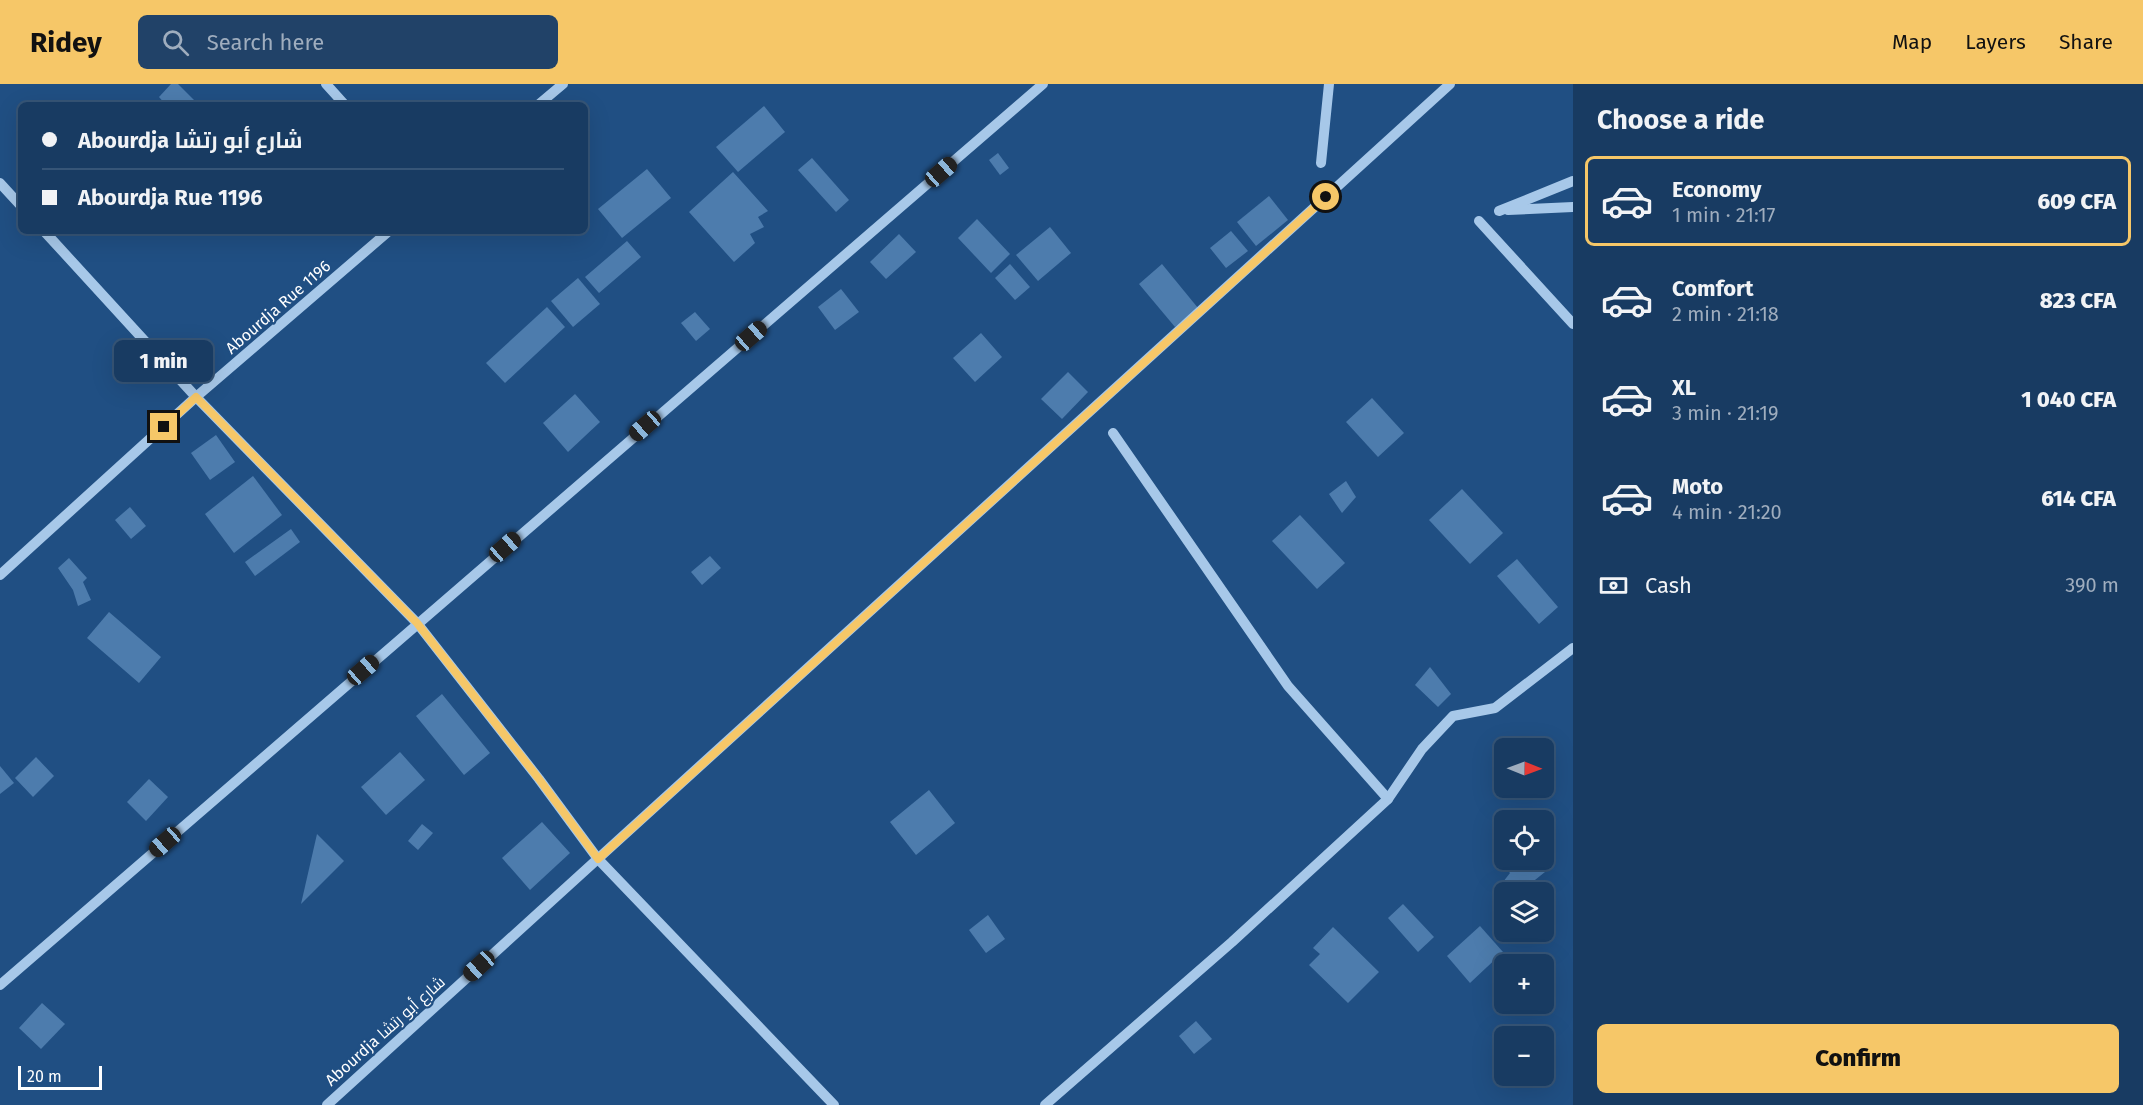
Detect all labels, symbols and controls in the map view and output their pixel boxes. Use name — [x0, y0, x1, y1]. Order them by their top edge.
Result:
search box — [138, 15, 558, 69]
text: Ridey — [30, 26, 102, 59]
icon: search — [159, 26, 192, 59]
text: Search here — [207, 29, 324, 56]
text: Map — [1892, 29, 1932, 55]
text: Layers — [1965, 29, 2026, 55]
text: Share — [2059, 29, 2113, 55]
text: Choose a ride — [1597, 104, 1764, 136]
text: Abourdja شارع أبو رتشا — [78, 127, 303, 154]
car — [922, 153, 960, 191]
icon: car — [1600, 174, 1654, 228]
text: Economy — [1672, 176, 1761, 203]
route start — [1312, 183, 1339, 210]
text: Abourdja Rue 1196 — [78, 184, 263, 211]
text: 609 CFA — [2038, 188, 2116, 215]
text: 1 min · 21:17 — [1672, 203, 1775, 227]
street label: Abourdja Rue 1196 — [222, 256, 334, 358]
icon: car — [1600, 273, 1654, 327]
text: Comfort — [1672, 275, 1753, 302]
text: 823 CFA — [2040, 287, 2116, 314]
text: 2 min · 21:18 — [1672, 302, 1779, 326]
car — [732, 317, 770, 355]
callout: 1 min — [114, 340, 213, 382]
text: 1 min — [140, 349, 187, 373]
icon: car — [1600, 372, 1654, 426]
text: XL — [1672, 374, 1696, 401]
text: 1 040 CFA — [2021, 386, 2116, 413]
text: 3 min · 21:19 — [1672, 401, 1778, 425]
car — [626, 407, 664, 445]
route end — [150, 413, 177, 440]
icon: car — [1600, 471, 1654, 525]
text: Moto — [1672, 473, 1723, 500]
text: 614 CFA — [2041, 485, 2116, 512]
text: 4 min · 21:20 — [1672, 500, 1782, 524]
car — [486, 528, 524, 566]
icon: cash — [1597, 569, 1630, 602]
text: Cash — [1645, 572, 1692, 599]
text: 390 m — [2065, 573, 2119, 597]
car — [344, 651, 382, 689]
north arrow — [1494, 738, 1554, 798]
map controls — [1494, 738, 1554, 1086]
button: locate — [1494, 810, 1554, 870]
car — [146, 823, 184, 861]
button: layers — [1494, 882, 1554, 942]
car — [460, 947, 498, 985]
button: + — [1494, 954, 1554, 1014]
street label: Abourdja شارع أبو رتشا — [321, 972, 450, 1091]
button: Confirm — [1597, 1024, 2119, 1093]
button: − — [1494, 1026, 1554, 1086]
scale bar — [18, 1063, 102, 1090]
text: 20 m — [27, 1067, 62, 1086]

